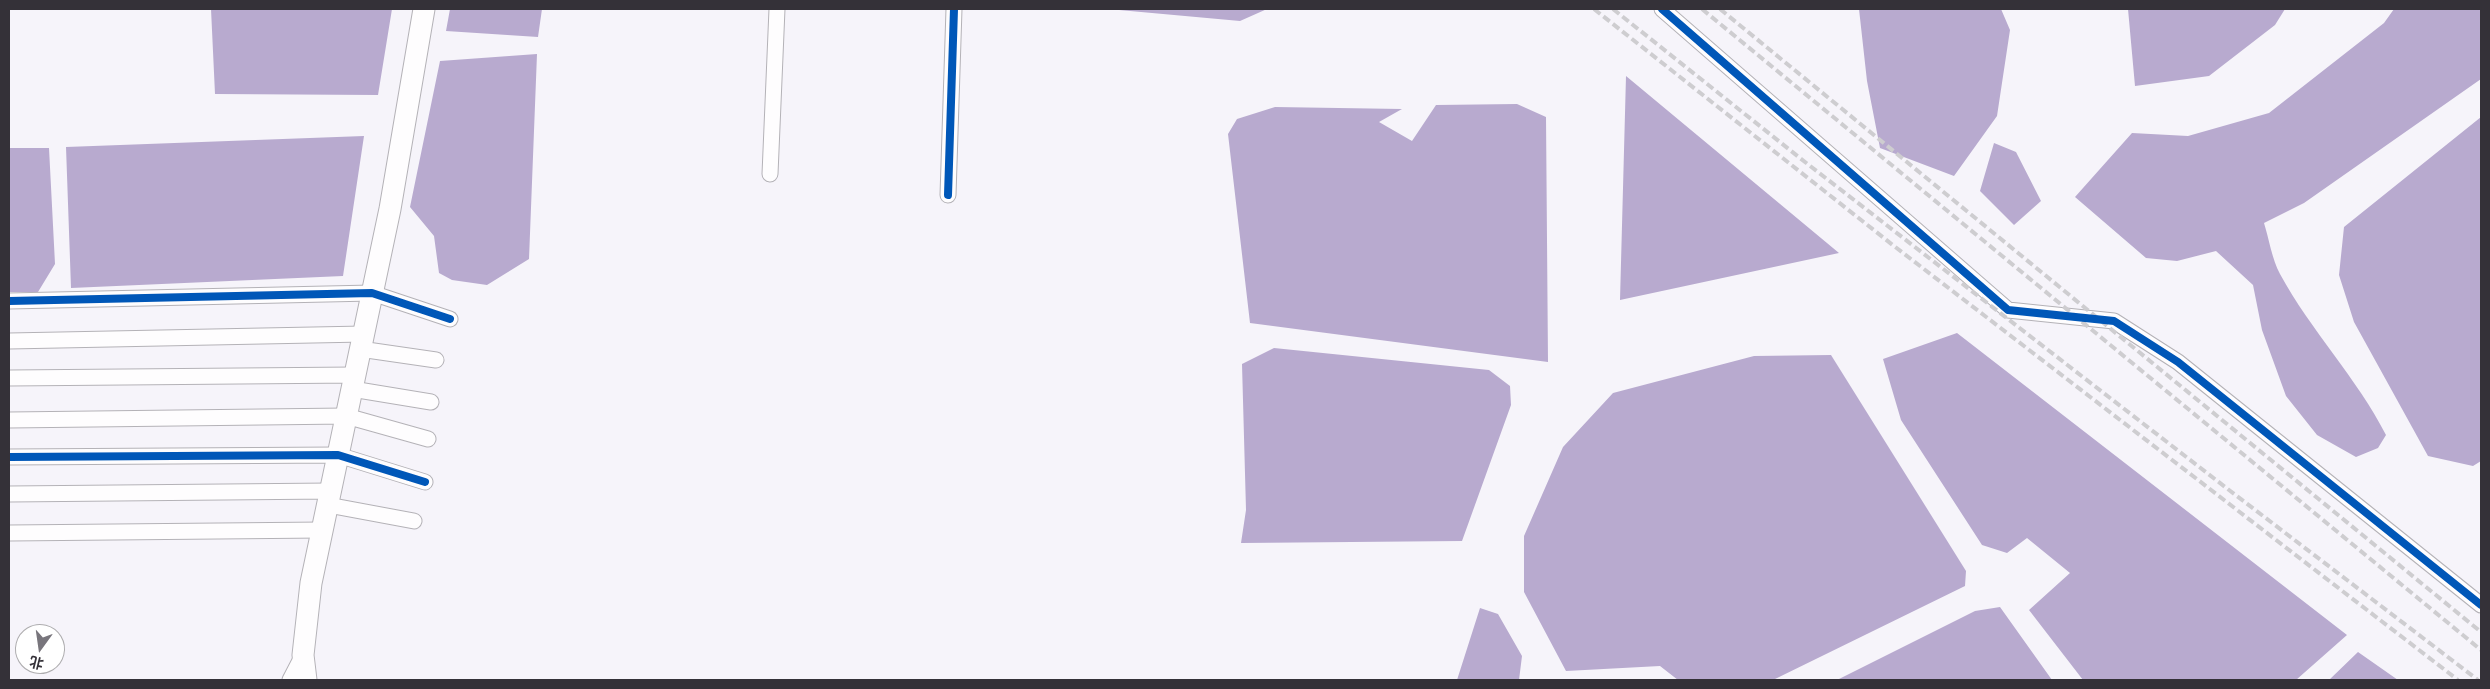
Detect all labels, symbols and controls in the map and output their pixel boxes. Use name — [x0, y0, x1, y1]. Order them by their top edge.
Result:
north arrow — [15, 624, 65, 674]
text: 北 — [28, 652, 46, 673]

